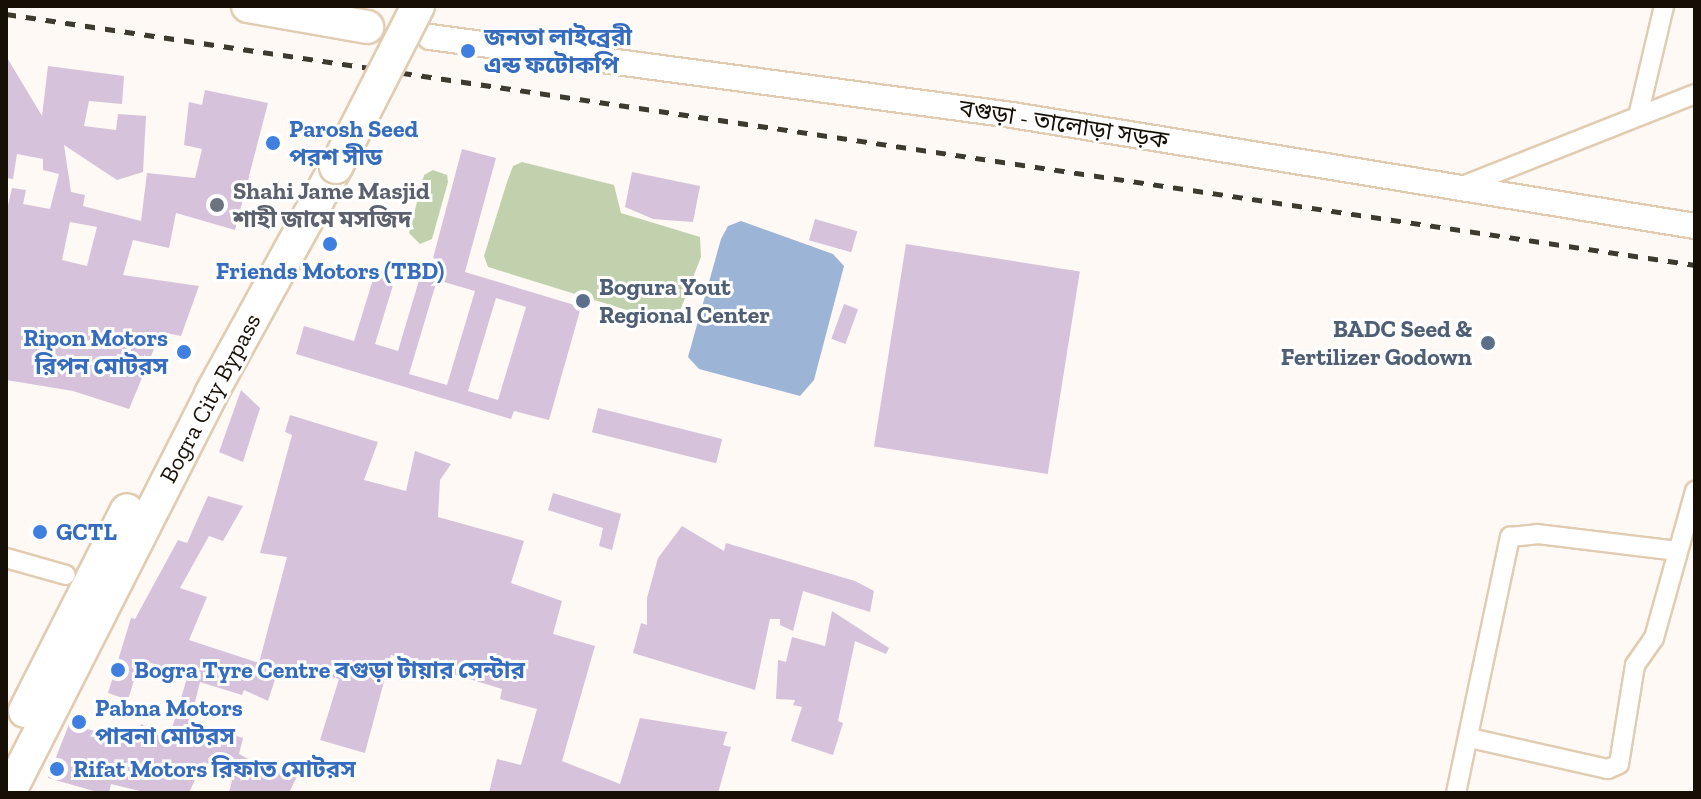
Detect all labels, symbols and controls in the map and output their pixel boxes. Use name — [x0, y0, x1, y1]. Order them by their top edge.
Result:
place label: জনতা লাইব্রেরী এন্ড ফটোকপি — [484, 23, 632, 79]
marker: জনতা লাইব্রেরী এন্ড ফটোকপি — [459, 42, 477, 60]
street label: বগুড়া - তালোড়া সড়ক — [957, 93, 1171, 155]
place label: Parosh Seed পরশ সীড — [289, 115, 418, 171]
marker: Parosh Seed পরশ সীড — [264, 134, 282, 152]
place label: Shahi Jame Masjid শাহী জামে মসজিদ — [233, 177, 430, 233]
marker: Shahi Jame Masjid শাহী জামে মসজিদ — [208, 196, 226, 214]
marker: Friends Motors (TBD) — [321, 235, 339, 253]
place label: Friends Motors (TBD) — [216, 257, 444, 285]
place label: Bogura Yout Regional Center — [599, 273, 770, 329]
marker: Bogura Yout Regional Center — [574, 292, 592, 310]
street label: Bogra City Bypass — [153, 308, 267, 488]
place label: BADC Seed & Fertilizer Godown — [1280, 315, 1472, 371]
place label: Ripon Motors রিপন মোটরস — [23, 324, 168, 380]
marker: BADC Seed & Fertilizer Godown — [1479, 334, 1497, 352]
marker: Ripon Motors রিপন মোটরস — [175, 343, 193, 361]
place label: GCTL — [56, 518, 117, 546]
marker: GCTL — [31, 523, 49, 541]
place label: Bogra Tyre Centre বগুড়া টায়ার সেন্টার — [134, 656, 525, 684]
marker: Bogra Tyre Centre বগুড়া টায়ার সেন্টার — [109, 661, 127, 679]
place label: Pabna Motors পাবনা মোটরস — [95, 694, 243, 750]
marker: Pabna Motors পাবনা মোটরস — [70, 713, 88, 731]
place label: Rifat Motors রিফাত মোটরস — [73, 755, 356, 783]
marker: Rifat Motors রিফাত মোটরস — [48, 760, 66, 778]

